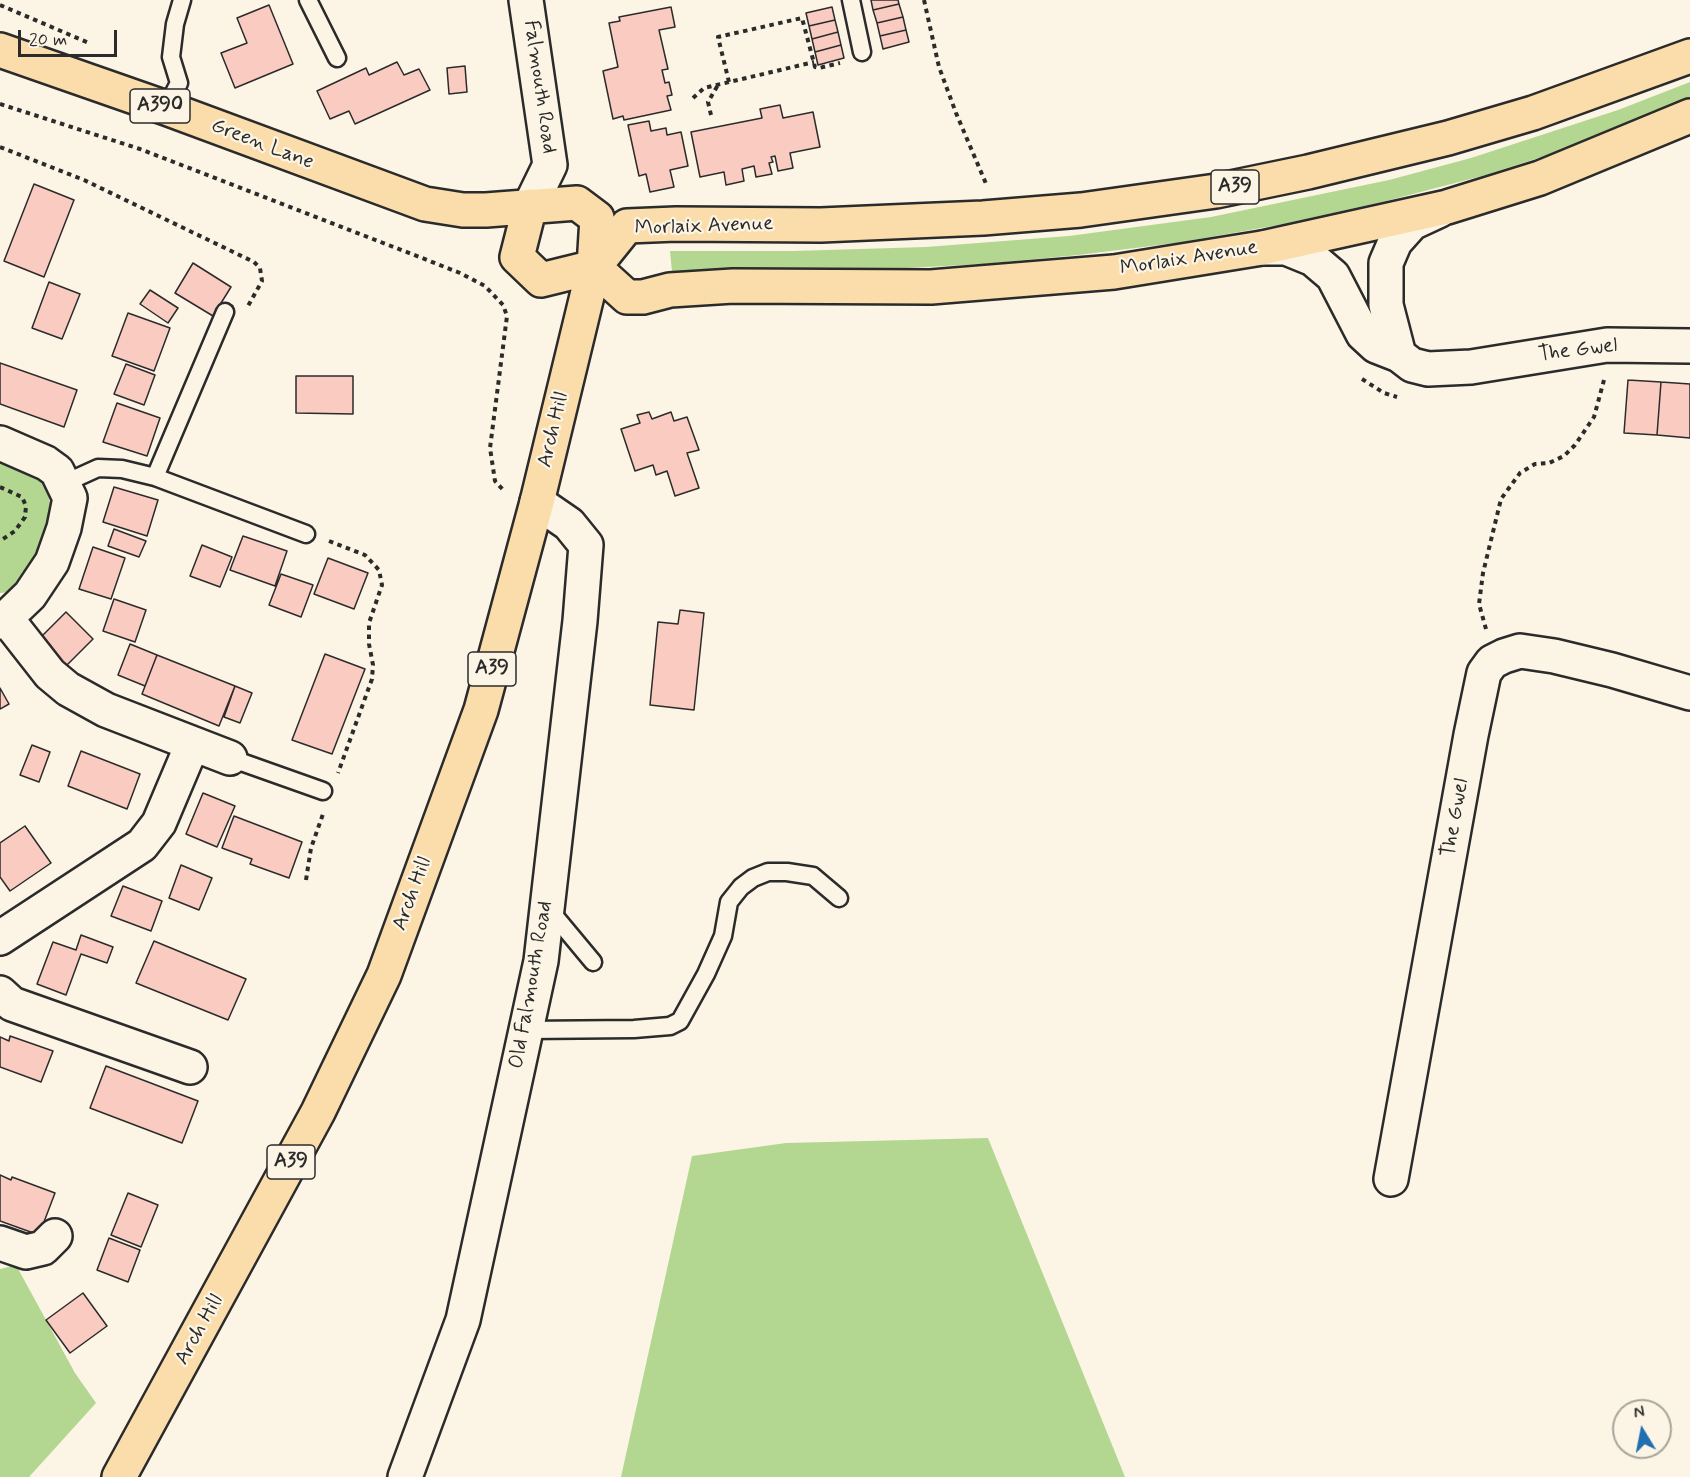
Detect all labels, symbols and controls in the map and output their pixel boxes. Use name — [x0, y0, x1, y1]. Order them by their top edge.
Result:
scale bar — [21, 18, 120, 56]
street label: Falmouth Road — [517, 19, 561, 155]
text: 20 m — [29, 28, 67, 52]
road number: A390 — [130, 89, 190, 123]
street label: Green Lane — [207, 114, 317, 176]
road number: A39 — [1211, 170, 1259, 204]
street label: Morlaix Avenue — [634, 212, 774, 242]
street label: Morlaix Avenue — [1118, 236, 1260, 282]
street label: The Gwel — [1537, 334, 1619, 368]
street label: Arch Hill — [533, 390, 575, 470]
road number: A39 — [468, 652, 516, 686]
street label: The Gwel — [1437, 777, 1475, 859]
street label: Arch Hill — [388, 854, 438, 934]
street label: Old Falmouth Road — [505, 899, 559, 1071]
road number: A39 — [267, 1145, 315, 1179]
street label: Arch Hill — [170, 1290, 230, 1370]
north arrow — [1612, 1399, 1672, 1459]
text: N — [1632, 1401, 1646, 1424]

